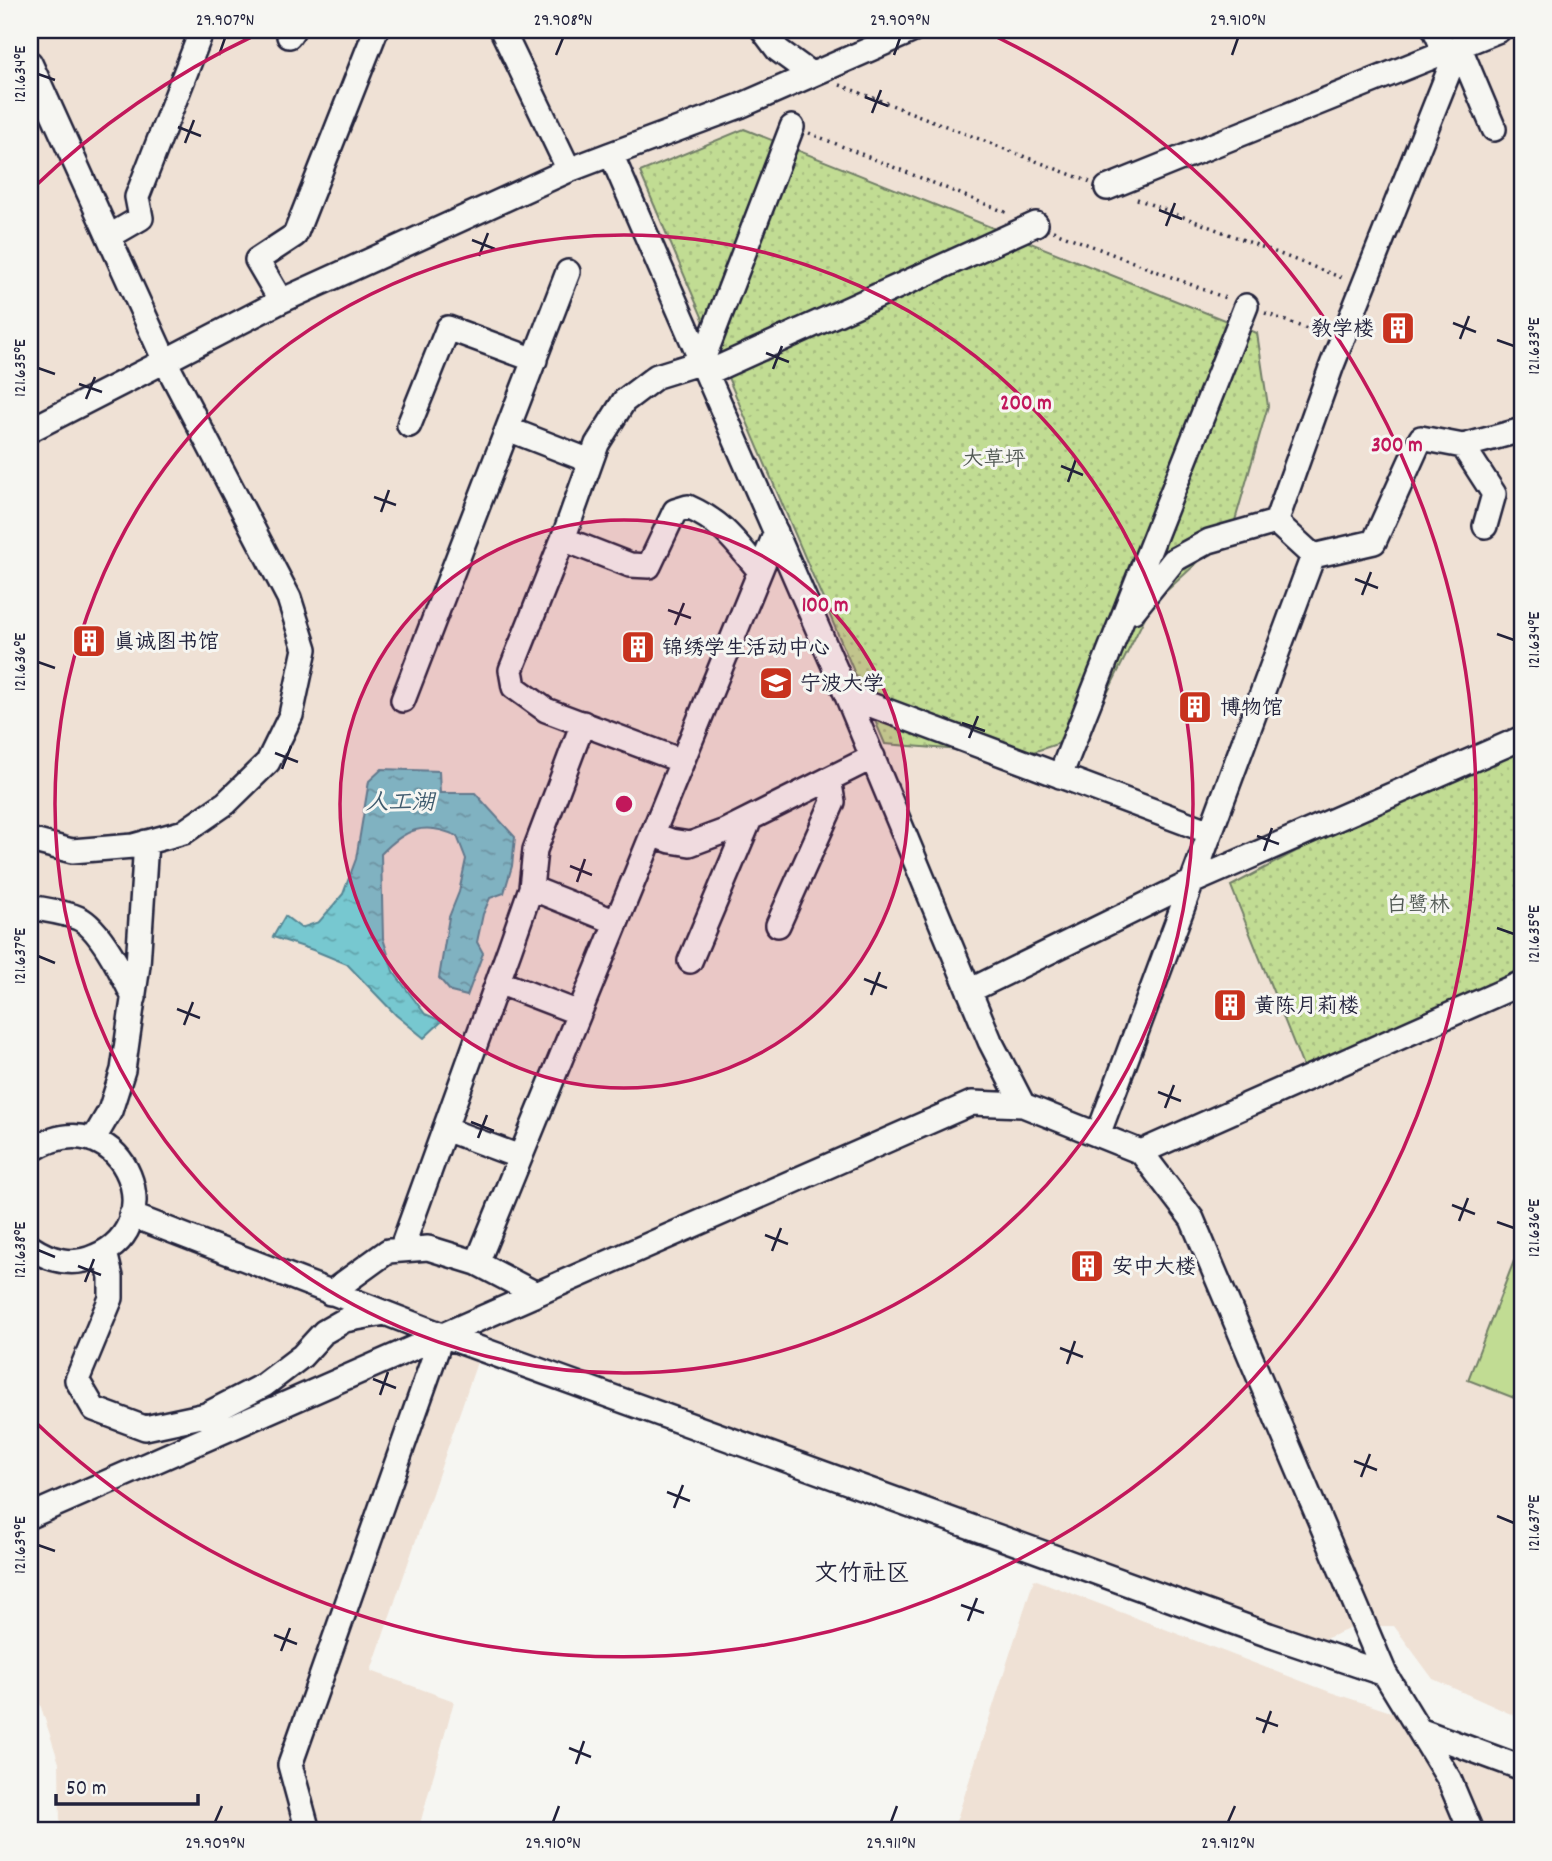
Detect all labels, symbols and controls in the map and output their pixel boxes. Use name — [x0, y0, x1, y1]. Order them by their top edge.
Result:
text: 29.907°N — [196, 9, 254, 34]
text: 29.908°N — [533, 9, 593, 34]
text: 29.909°N — [870, 9, 930, 34]
text: 29.910°N — [1210, 9, 1266, 34]
text: 121.634°E — [9, 46, 34, 102]
building icon: 教学楼 — [1379, 309, 1417, 347]
place label: 教学楼 — [1311, 316, 1374, 346]
text: 121.633°E — [1523, 317, 1548, 375]
text: 121.635°E — [9, 339, 34, 397]
text: 200 m — [1000, 390, 1052, 420]
text: 300 m — [1371, 432, 1423, 462]
park label: 大草坪 — [963, 446, 1026, 476]
text: 100 m — [802, 592, 848, 622]
text: 121.634°E — [1523, 612, 1548, 668]
building icon: 真诚图书馆 — [70, 622, 108, 660]
building icon: 锦绣学生活动中心 — [619, 628, 657, 666]
place label: 真诚图书馆 — [114, 629, 219, 659]
text: 121.636°E — [9, 633, 34, 691]
place label: 锦绣学生活动中心 — [662, 635, 830, 665]
school or university icon: 宁波大学 — [757, 664, 795, 702]
place label: 宁波大学 — [800, 671, 884, 701]
building icon: 博物馆 — [1176, 688, 1214, 726]
place label: 博物馆 — [1220, 695, 1283, 725]
water label: 人工湖 — [366, 788, 437, 821]
centre of rings — [612, 792, 636, 816]
park label: 白鹭林 — [1387, 892, 1450, 922]
text: 121.635°E — [1523, 905, 1548, 963]
text: 121.637°E — [9, 928, 34, 984]
building icon: 黄陈月莉楼 — [1211, 986, 1249, 1024]
place label: 黄陈月莉楼 — [1254, 993, 1359, 1023]
text: 121.636°E — [1523, 1199, 1548, 1257]
text: 121.638°E — [9, 1222, 34, 1278]
building icon: 安中大楼 — [1068, 1247, 1106, 1285]
place label: 安中大楼 — [1112, 1254, 1196, 1284]
text: 121.637°E — [1523, 1495, 1548, 1551]
text: 121.639°E — [9, 1516, 34, 1574]
district label: 文竹社区 — [814, 1558, 910, 1592]
scale bar — [56, 1763, 198, 1807]
text: 50 m — [66, 1775, 106, 1805]
text: 29.909°N — [185, 1832, 245, 1857]
text: 29.910°N — [525, 1832, 581, 1857]
text: 29.911°N — [866, 1832, 916, 1857]
text: 29.912°N — [1201, 1832, 1255, 1857]

